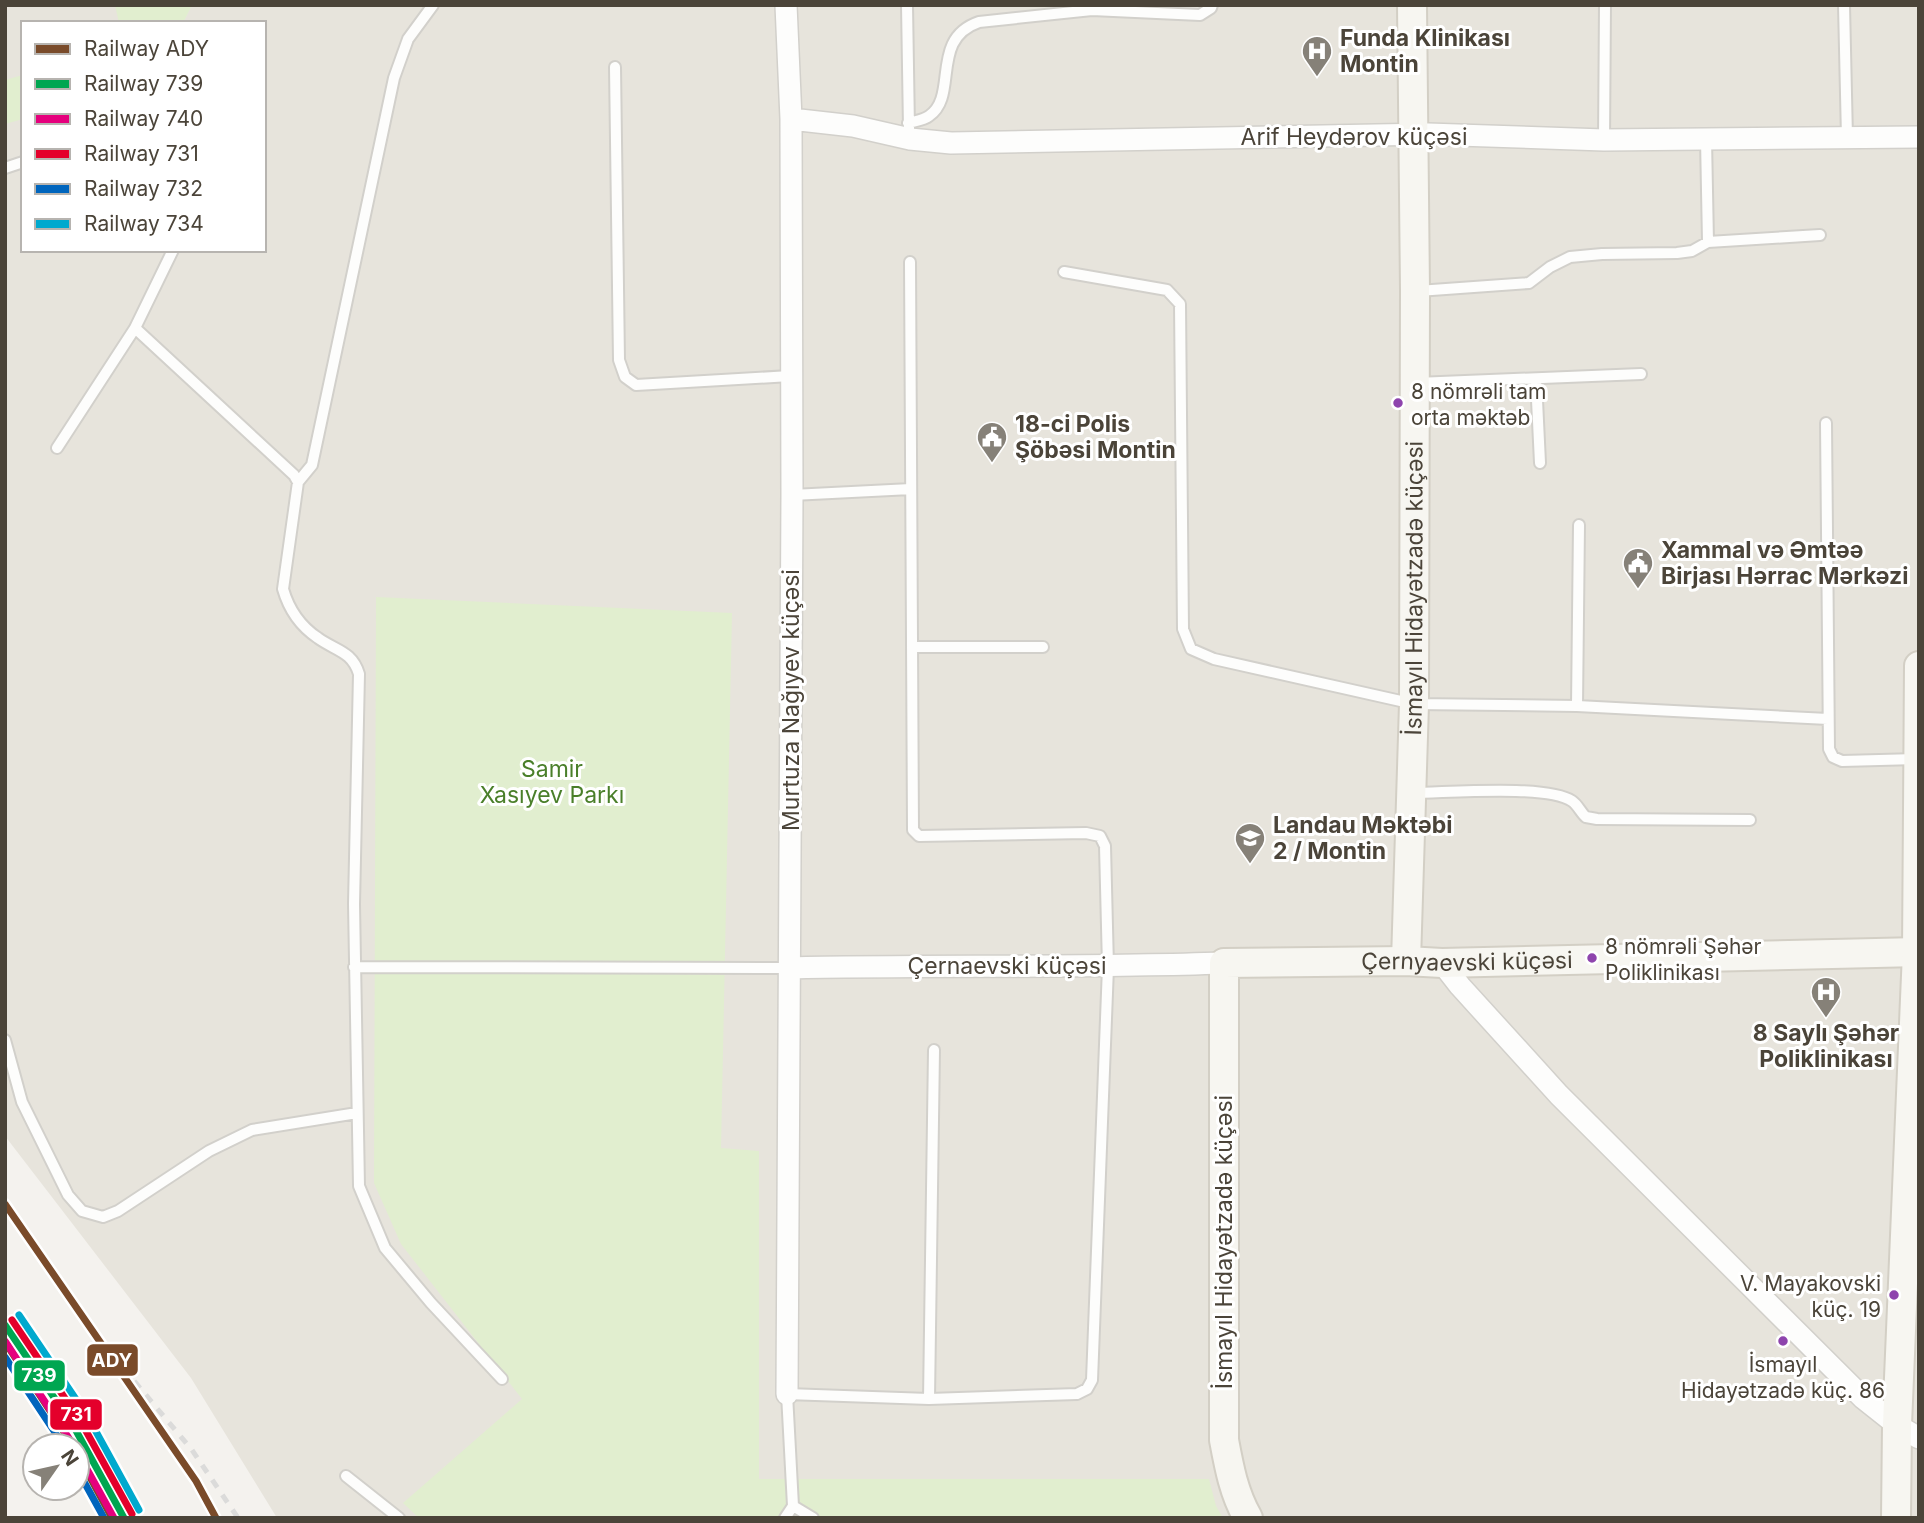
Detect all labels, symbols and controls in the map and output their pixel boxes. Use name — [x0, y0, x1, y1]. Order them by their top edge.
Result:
legend — [21, 21, 266, 252]
place label: Funda Klinikası Montin — [1340, 24, 1510, 78]
hospital icon: Funda Klinikası Montin — [1300, 34, 1334, 78]
text: Railway ADY — [84, 36, 209, 61]
text: Railway 739 — [84, 71, 203, 96]
text: Railway 740 — [84, 106, 203, 131]
street label: Arif Heydərov küçəsi — [1241, 123, 1467, 151]
text: Railway 731 — [84, 141, 199, 166]
text: Railway 732 — [84, 176, 203, 201]
text: Railway 734 — [84, 211, 204, 236]
place label: 8 nömrəli tam orta məktəb — [1411, 379, 1546, 430]
marker: 8 nömrəli tam orta məktəb — [1391, 396, 1405, 410]
place label: 18-ci Polis Şöbəsi Montin — [1015, 410, 1176, 464]
public building icon: 18-ci Polis Şöbəsi Montin — [975, 420, 1009, 464]
street label: İsmayıl Hidayətzadə küçəsi — [1399, 441, 1429, 736]
place label: Xammal və Əmtəə Birjası Hərrac Mərkəzi — [1661, 536, 1908, 590]
public building icon: Xammal və Əmtəə Birjası Hərrac Mərkəzi — [1621, 546, 1655, 590]
street label: Murtuza Nağıyev küçəsi — [777, 569, 805, 831]
park label: Samir Xasıyev Parkı — [480, 755, 624, 809]
place label: Landau Məktəbi 2 / Montin — [1273, 811, 1452, 865]
school or university icon: Landau Məktəbi 2 / Montin — [1233, 821, 1267, 865]
place label: 8 nömrəli Şəhər Poliklinikası — [1605, 934, 1762, 985]
street label: Çernyaevski küçəsi — [1361, 946, 1573, 977]
marker: 8 nömrəli Şəhər Poliklinikası — [1585, 951, 1599, 965]
street label: Çernaevski küçəsi — [908, 952, 1106, 980]
hospital icon: 8 Saylı Şəhər Poliklinikası — [1809, 975, 1843, 1019]
place label: 8 Saylı Şəhər Poliklinikası — [1753, 1019, 1899, 1073]
street label: İsmayıl Hidayətzadə küçəsi — [1210, 1095, 1238, 1389]
place label: V. Mayakovski küç. 19 — [1740, 1271, 1881, 1322]
marker: V. Mayakovski küç. 19 — [1887, 1288, 1901, 1302]
marker: İsmayıl Hidayətzadə küç. 86 — [1776, 1334, 1790, 1348]
line badge: ADY — [86, 1343, 139, 1377]
text: ADY — [92, 1349, 133, 1372]
place label: İsmayıl Hidayətzadə küç. 86 — [1681, 1351, 1885, 1403]
line badge: 739 — [13, 1359, 66, 1392]
text: 739 — [21, 1364, 57, 1387]
line badge: 731 — [49, 1398, 103, 1431]
text: 731 — [60, 1403, 92, 1426]
north arrow — [21, 1432, 91, 1502]
text: N — [56, 1445, 83, 1470]

